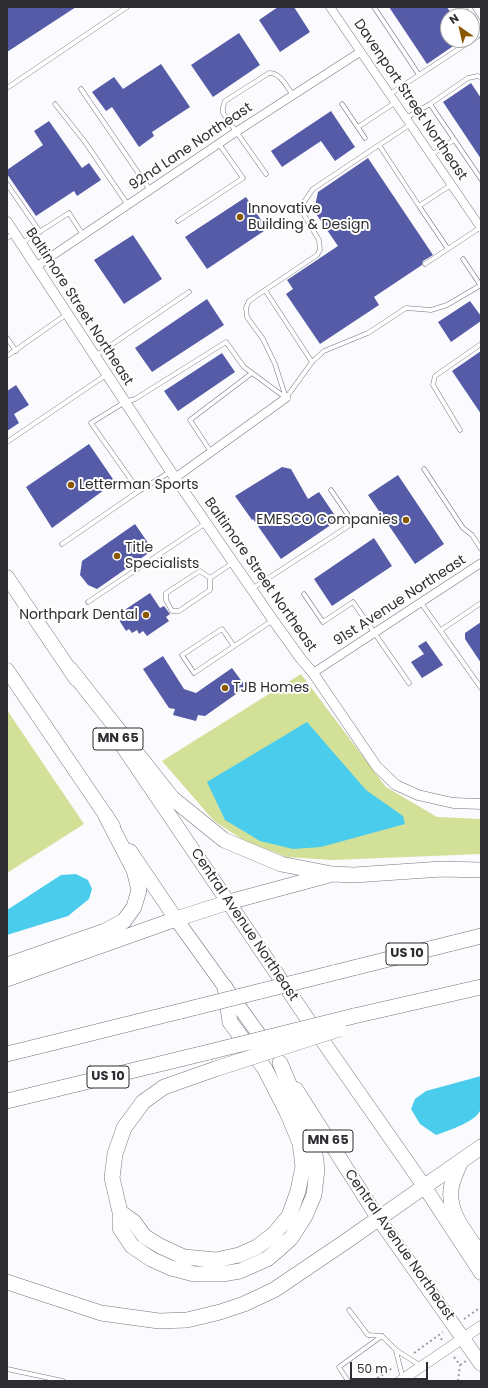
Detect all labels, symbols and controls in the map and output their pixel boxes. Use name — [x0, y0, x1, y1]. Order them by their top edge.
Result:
north arrow — [440, 8, 480, 48]
street label: Davenport Street Northeast — [350, 16, 470, 184]
street label: 92nd Lane Northeast — [126, 100, 256, 194]
place label: Innovative Building & Design — [248, 201, 369, 234]
marker: Innovative Building & Design — [235, 212, 245, 222]
street label: Baltimore Street Northeast — [22, 225, 136, 389]
place label: Letterman Sports — [79, 477, 199, 493]
marker: Letterman Sports — [66, 480, 76, 490]
street label: Baltimore Street Northeast — [200, 495, 320, 655]
place label: EMESCO Companies — [256, 512, 398, 528]
marker: EMESCO Companies — [401, 515, 411, 525]
place label: Title Specialists — [125, 540, 199, 572]
marker: Title Specialists — [112, 551, 122, 561]
street label: 91st Avenue Northeast — [331, 552, 469, 650]
place label: Northpark Dental — [19, 607, 138, 623]
marker: Northpark Dental — [141, 610, 151, 620]
place label: TJB Homes — [233, 680, 309, 696]
marker: TJB Homes — [220, 683, 230, 693]
road number: MN 65 — [93, 728, 143, 750]
street label: Central Avenue Northeast — [187, 846, 301, 1004]
road number: US 10 — [386, 943, 428, 965]
road number: US 10 — [87, 1066, 129, 1088]
road number: MN 65 — [303, 1130, 353, 1152]
street label: Central Avenue Northeast — [340, 1166, 458, 1324]
scale bar — [352, 1354, 430, 1380]
text: 50 m — [357, 1360, 388, 1377]

